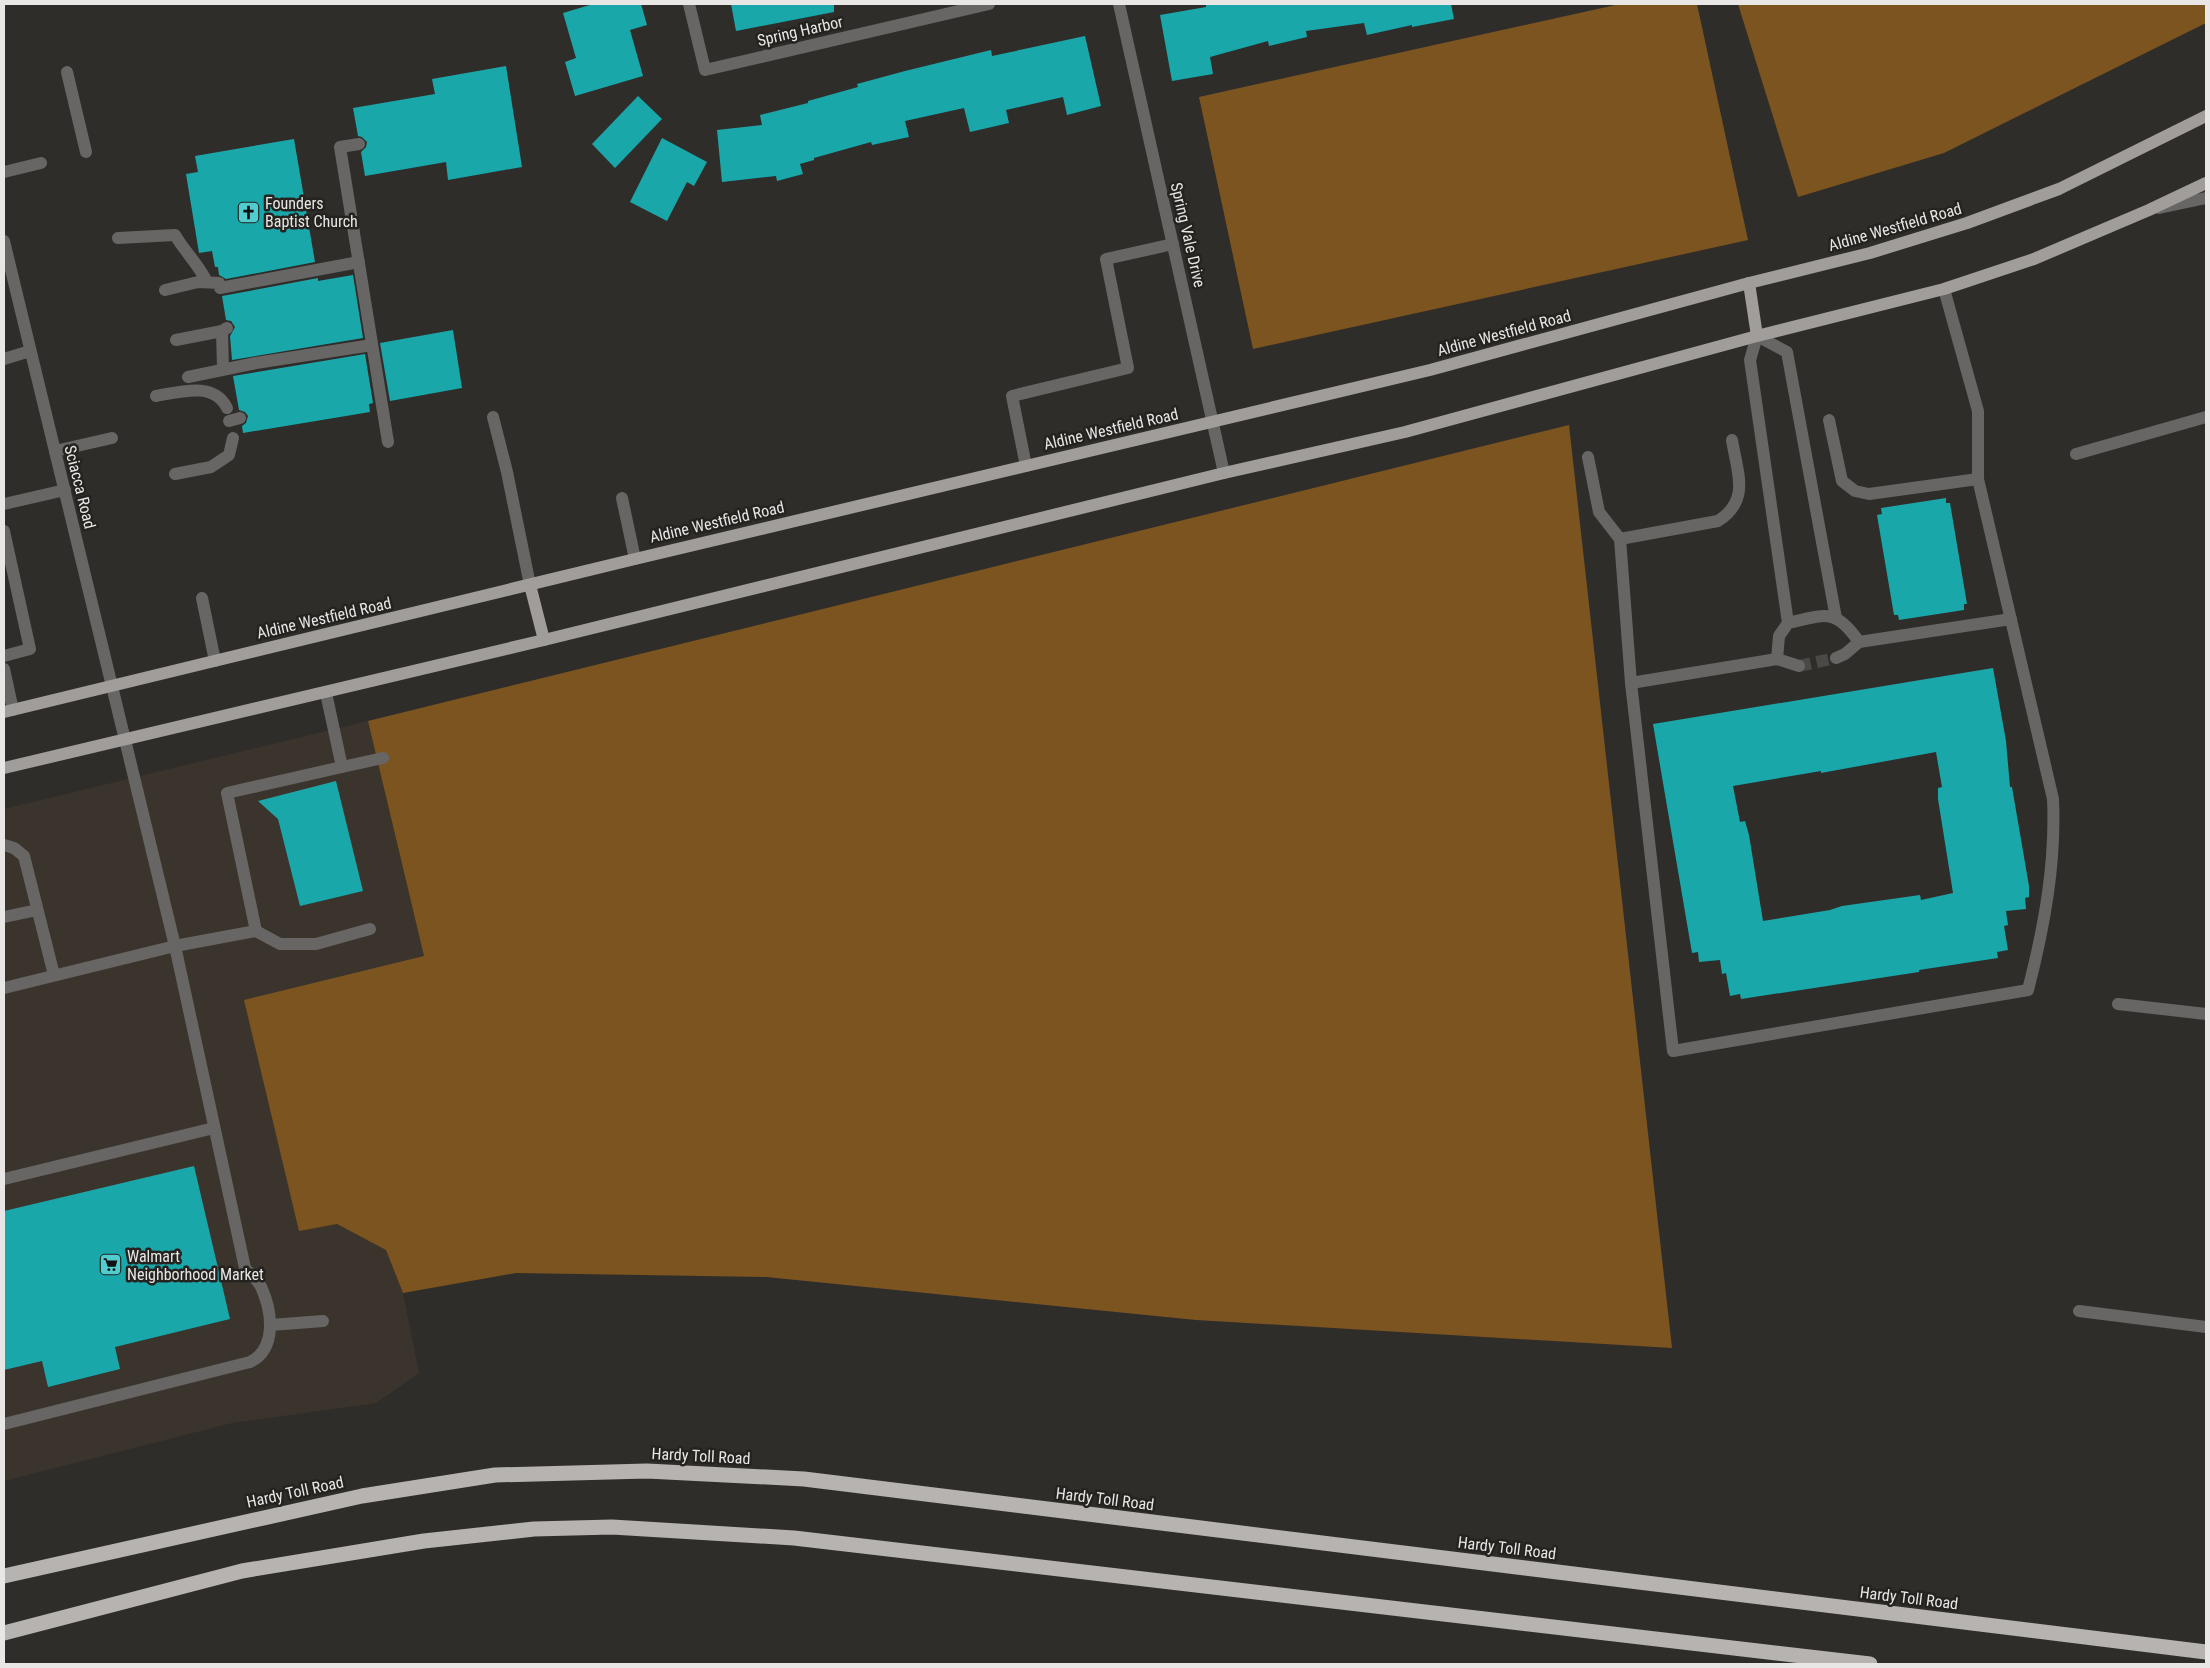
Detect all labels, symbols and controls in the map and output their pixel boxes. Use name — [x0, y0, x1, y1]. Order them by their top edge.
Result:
street label: Spring Harbor — [755, 12, 845, 50]
street label: Spring Vale Drive — [1167, 181, 1209, 289]
place label: Founders Baptist Church — [265, 194, 358, 231]
street label: Aldine Westfield Road — [1826, 199, 1964, 255]
church icon: Founders Baptist Church — [237, 200, 261, 224]
street label: Aldine Westfield Road — [1435, 306, 1573, 360]
street label: Aldine Westfield Road — [1042, 404, 1180, 454]
street label: Sciacca Road — [60, 443, 100, 531]
street label: Aldine Westfield Road — [648, 497, 786, 547]
street label: Aldine Westfield Road — [255, 593, 393, 643]
place label: Walmart Neighborhood Market — [127, 1247, 264, 1284]
supermarket icon: Walmart Neighborhood Market — [99, 1253, 123, 1277]
street label: Hardy Toll Road — [651, 1444, 751, 1468]
street label: Hardy Toll Road — [245, 1472, 345, 1512]
street label: Hardy Toll Road — [1055, 1484, 1155, 1514]
street label: Hardy Toll Road — [1457, 1533, 1557, 1563]
street label: Hardy Toll Road — [1859, 1583, 1959, 1613]

